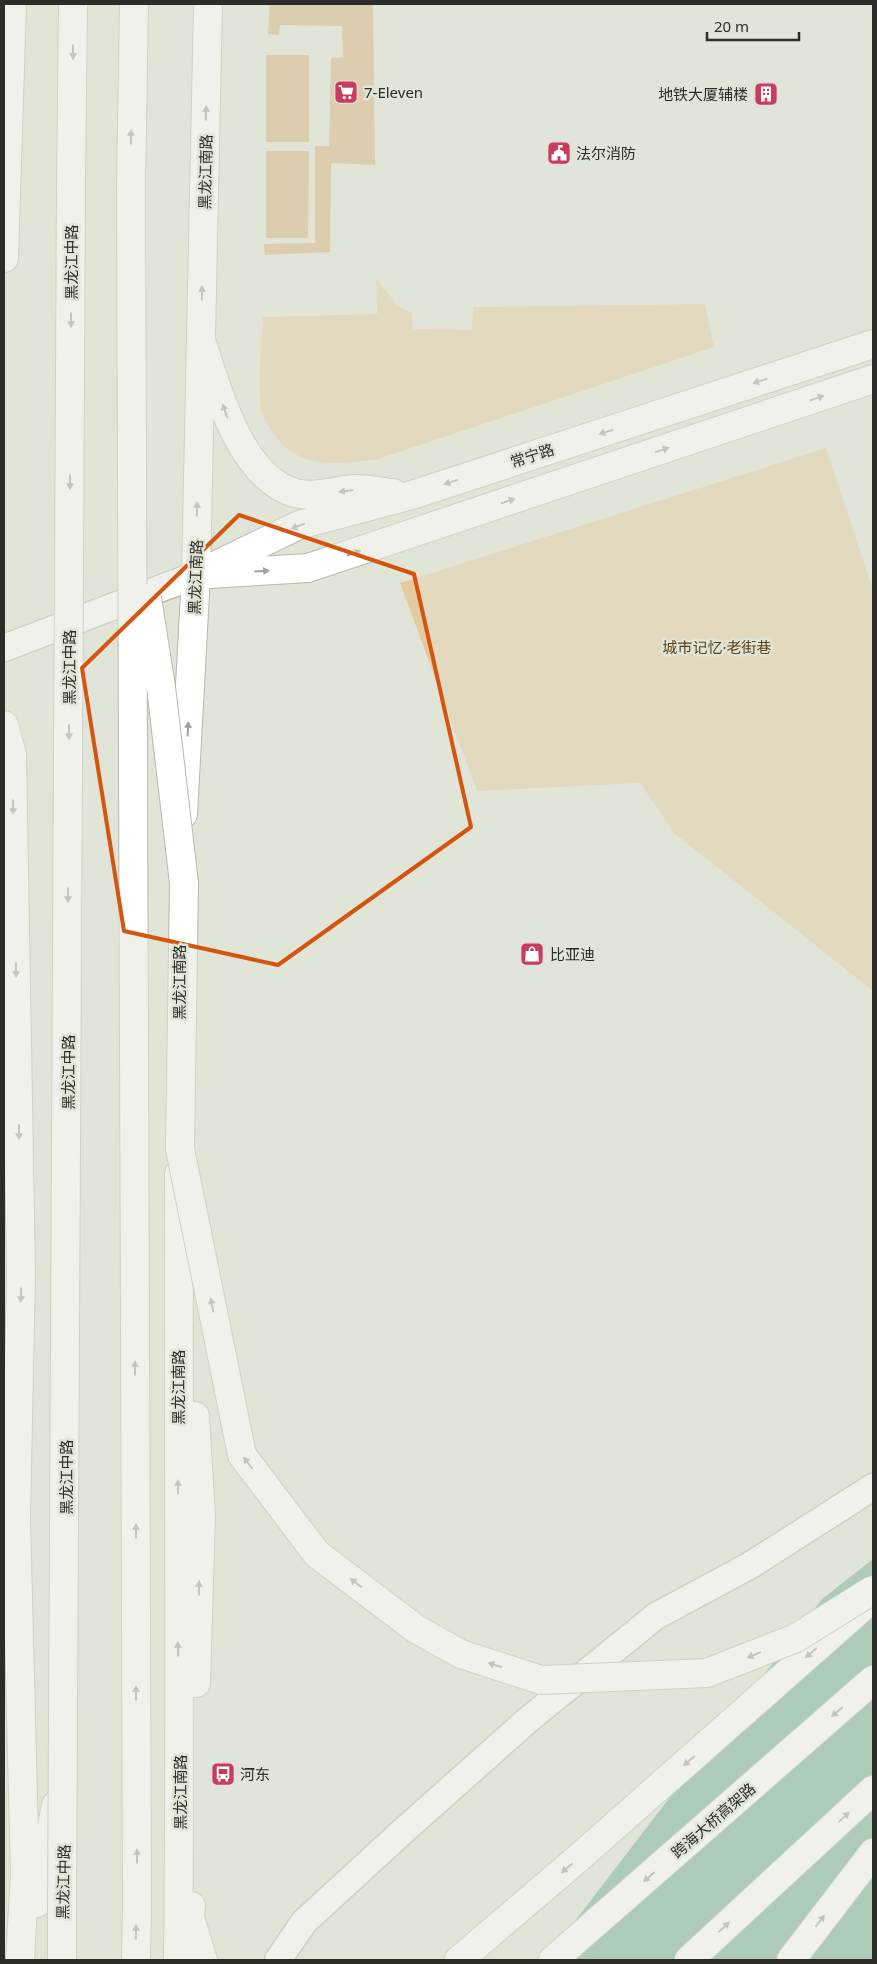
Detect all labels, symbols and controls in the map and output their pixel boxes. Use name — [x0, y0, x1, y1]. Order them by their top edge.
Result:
scale bar — [707, 10, 800, 42]
text: 20 m — [714, 16, 749, 36]
one-way arrow — [69, 45, 77, 61]
supermarket icon: 7-Eleven — [333, 79, 359, 105]
building icon: 地铁大厦辅楼 — [753, 81, 779, 107]
place label: 7-Eleven — [364, 82, 423, 102]
place label: 地铁大厦辅楼 — [658, 84, 748, 104]
one-way arrow — [202, 104, 210, 120]
one-way arrow — [127, 129, 135, 145]
street label: 黑龙江南路 — [194, 134, 216, 210]
public building icon: 法尔消防 — [546, 140, 572, 166]
place label: 法尔消防 — [576, 143, 636, 163]
street label: 黑龙江中路 — [61, 224, 81, 300]
one-way arrow — [199, 284, 207, 300]
one-way arrow — [67, 312, 75, 328]
one-way arrow — [753, 378, 768, 385]
one-way arrow — [809, 394, 824, 401]
one-way arrow — [220, 403, 228, 418]
one-way arrow — [598, 428, 613, 436]
street label: 常宁路 — [508, 439, 556, 471]
one-way arrow — [655, 445, 670, 453]
one-way arrow — [66, 475, 74, 491]
one-way arrow — [444, 479, 459, 486]
one-way arrow — [338, 487, 354, 495]
one-way arrow — [501, 497, 516, 504]
one-way arrow — [194, 501, 202, 517]
one-way arrow — [290, 522, 305, 530]
street label: 黑龙江南路 — [184, 539, 206, 615]
one-way arrow — [347, 549, 362, 556]
one-way arrow — [254, 567, 270, 575]
street label: 黑龙江中路 — [59, 629, 79, 705]
park label: 城市记忆·老街巷 — [662, 637, 772, 657]
one-way arrow — [184, 721, 192, 737]
one-way arrow — [65, 725, 73, 741]
one-way arrow — [9, 800, 17, 816]
one-way arrow — [64, 887, 72, 903]
shop icon: 比亚迪 — [519, 941, 545, 967]
street label: 黑龙江南路 — [169, 944, 189, 1020]
place label: 比亚迪 — [550, 944, 595, 964]
one-way arrow — [12, 962, 20, 978]
street label: 黑龙江中路 — [58, 1034, 78, 1110]
one-way arrow — [15, 1125, 23, 1141]
one-way arrow — [17, 1287, 25, 1303]
one-way arrow — [208, 1298, 216, 1313]
street label: 黑龙江南路 — [168, 1349, 188, 1425]
one-way arrow — [131, 1360, 139, 1376]
street label: 黑龙江中路 — [56, 1439, 76, 1515]
one-way arrow — [243, 1456, 253, 1470]
one-way arrow — [174, 1478, 182, 1494]
one-way arrow — [132, 1523, 140, 1539]
one-way arrow — [349, 1578, 363, 1588]
one-way arrow — [195, 1580, 203, 1596]
one-way arrow — [174, 1641, 182, 1657]
one-way arrow — [805, 1647, 817, 1659]
one-way arrow — [746, 1651, 761, 1659]
one-way arrow — [487, 1660, 502, 1668]
one-way arrow — [132, 1685, 140, 1701]
one-way arrow — [831, 1706, 843, 1718]
street label: 黑龙江南路 — [170, 1754, 190, 1830]
one-way arrow — [682, 1755, 695, 1766]
bus stop icon: 河东 — [210, 1761, 236, 1787]
place label: 河东 — [240, 1764, 270, 1784]
street label: 跨海大桥高架路 — [667, 1778, 759, 1862]
one-way arrow — [838, 1811, 850, 1823]
street label: 黑龙江中路 — [52, 1844, 74, 1920]
one-way arrow — [133, 1848, 141, 1864]
one-way arrow — [561, 1862, 573, 1873]
one-way arrow — [643, 1871, 655, 1883]
one-way arrow — [815, 1915, 826, 1928]
one-way arrow — [718, 1921, 730, 1933]
one-way arrow — [132, 1924, 140, 1940]

